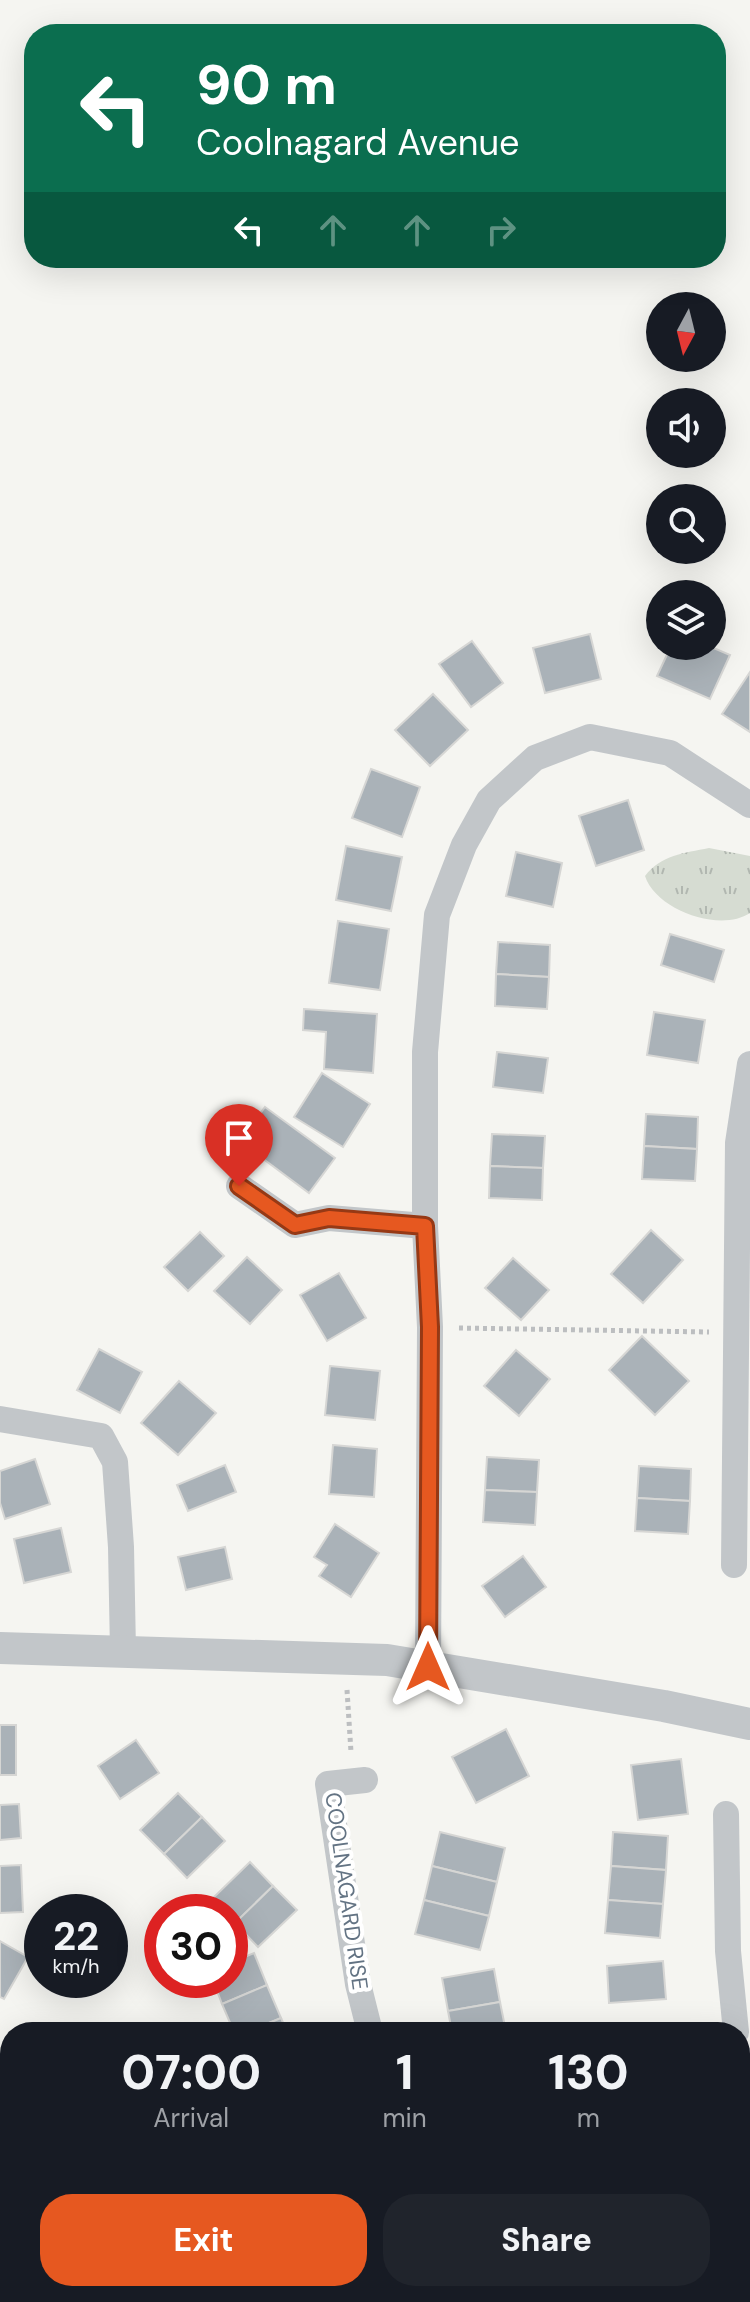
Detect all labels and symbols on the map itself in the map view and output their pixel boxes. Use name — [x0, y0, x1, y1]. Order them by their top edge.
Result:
north arrow — [646, 292, 726, 372]
pin — [205, 1104, 273, 1186]
position arrow — [386, 1625, 470, 1709]
street label: COOLNAGARD RISE — [318, 1790, 375, 1992]
speed limit sign: 30 — [144, 1894, 248, 1998]

